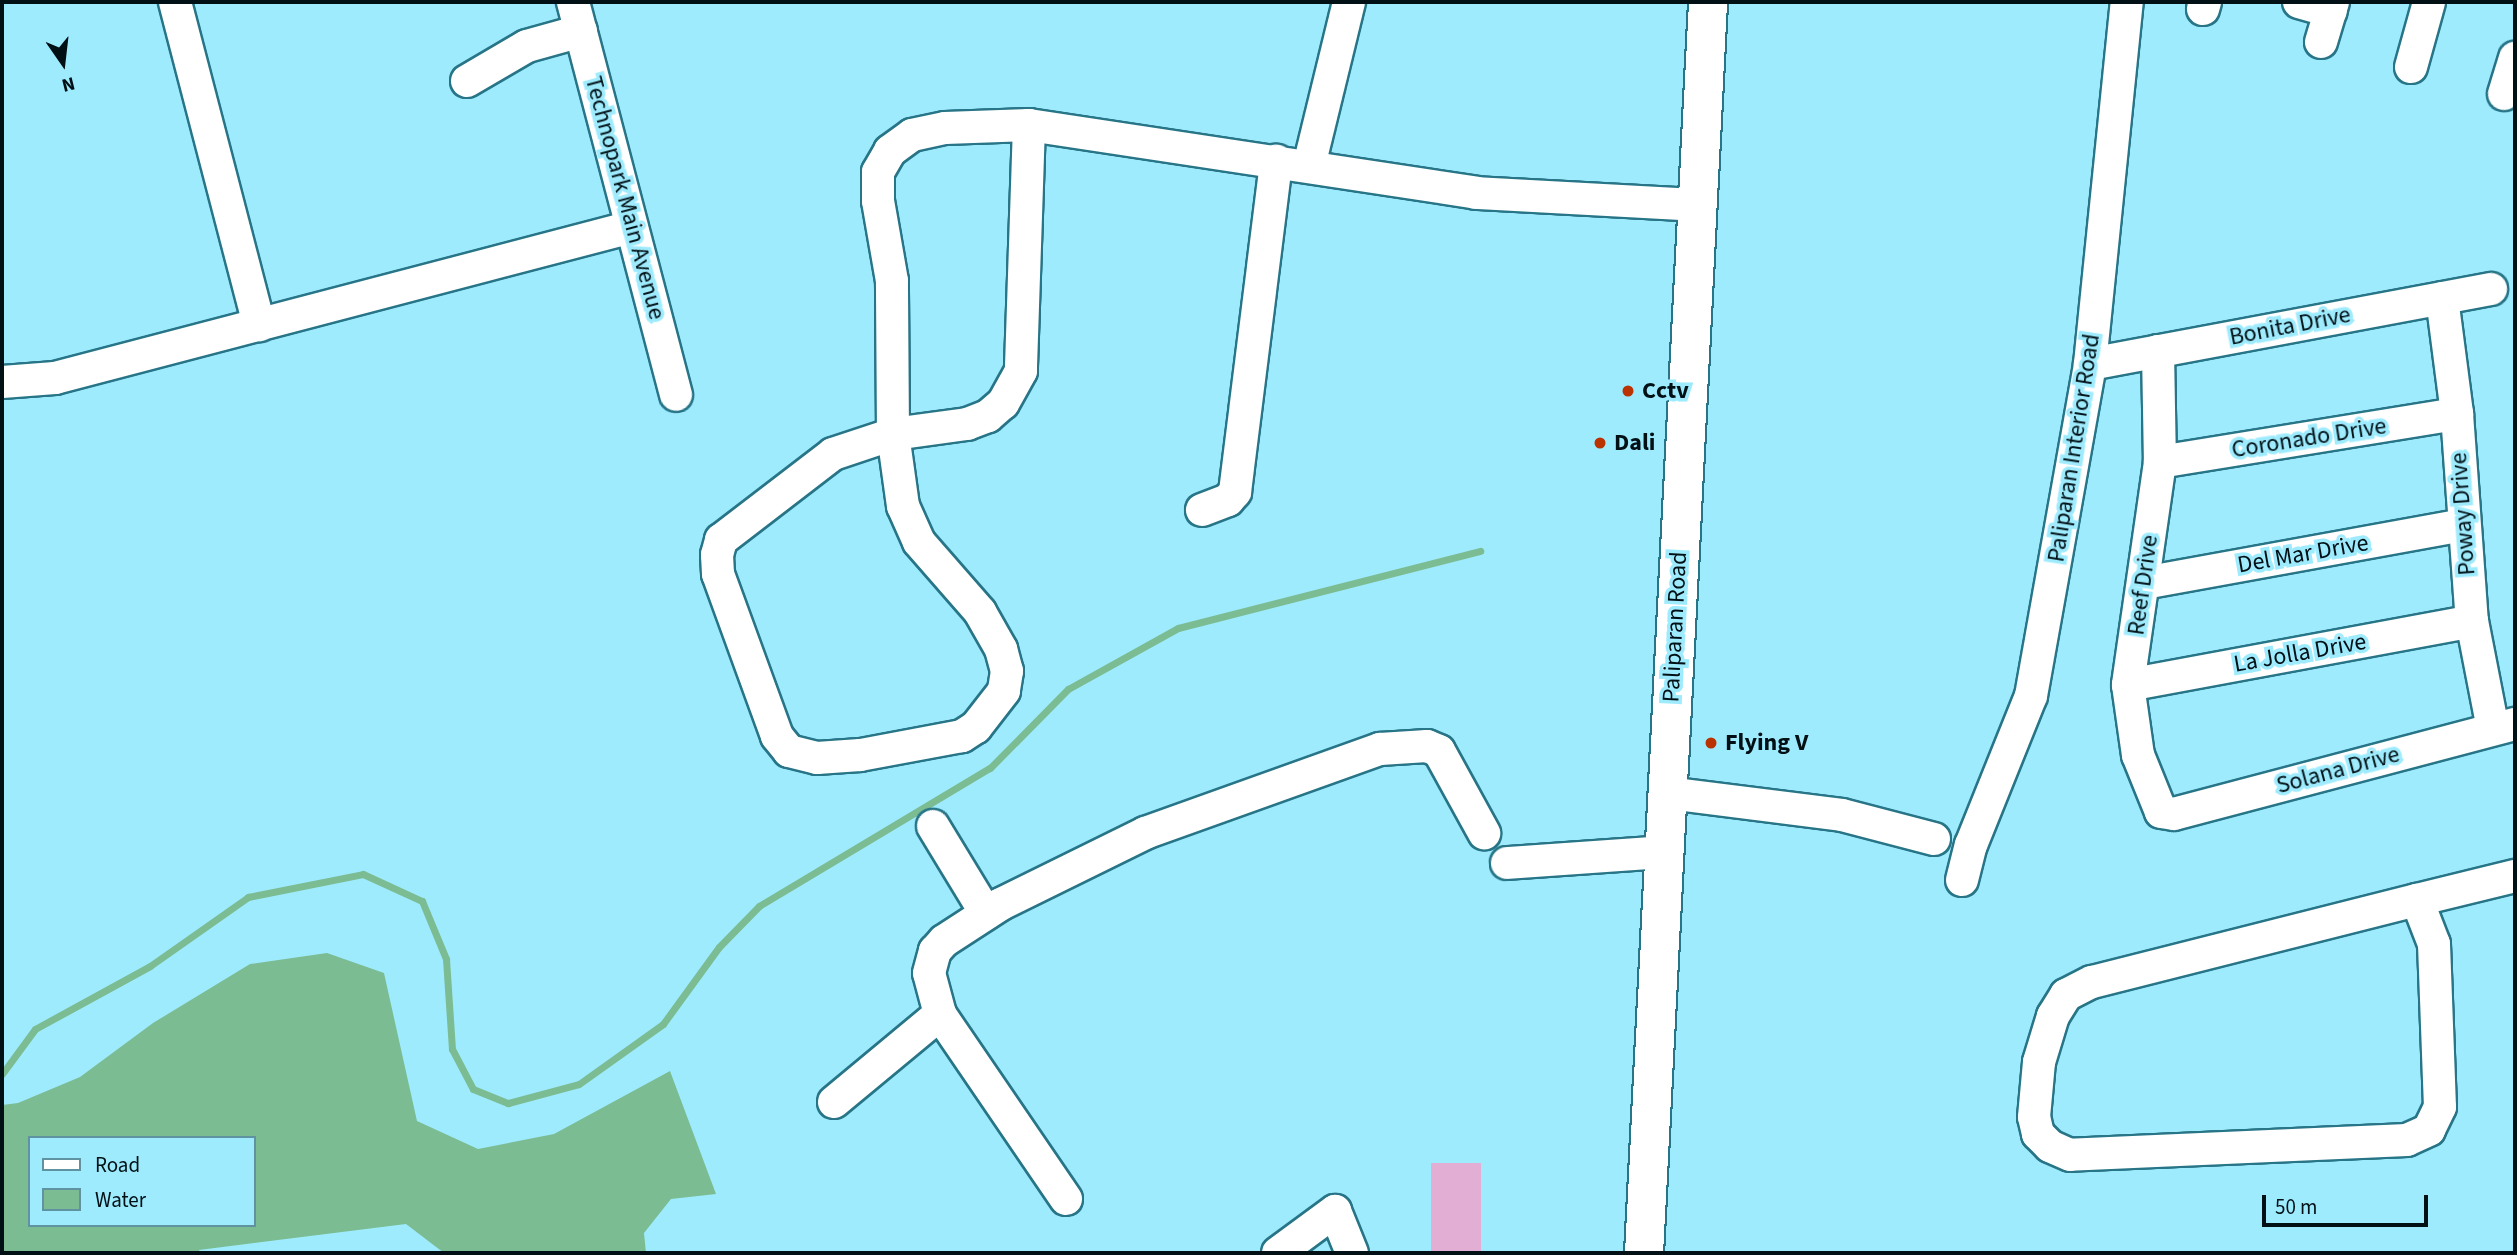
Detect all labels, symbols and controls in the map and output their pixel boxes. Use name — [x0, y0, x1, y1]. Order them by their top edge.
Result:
north arrow — [28, 28, 98, 98]
text: N — [59, 69, 78, 98]
street label: Technopark Main Avenue — [579, 73, 671, 323]
street label: Bonita Drive — [2227, 300, 2353, 352]
street label: Paliparan Interior Road — [2042, 332, 2106, 564]
place label: Cctv — [1642, 377, 1689, 405]
marker: Cctv — [1620, 383, 1636, 399]
street label: Coronado Drive — [2230, 412, 2388, 464]
place label: Dali — [1614, 429, 1655, 457]
marker: Dali — [1592, 435, 1608, 451]
street label: Poway Drive — [2444, 452, 2482, 576]
street label: Del Mar Drive — [2235, 528, 2371, 580]
street label: Reef Drive — [2122, 533, 2164, 637]
street label: Paliparan Road — [1657, 551, 1693, 703]
street label: La Jolla Drive — [2231, 627, 2369, 679]
place label: Flying V — [1725, 729, 1808, 757]
marker: Flying V — [1703, 735, 1719, 751]
street label: Solana Drive — [2273, 740, 2403, 800]
legend — [28, 1136, 256, 1227]
text: Road — [95, 1150, 140, 1180]
scale bar — [2265, 1182, 2431, 1226]
text: Water — [95, 1185, 146, 1215]
text: 50 m — [2275, 1192, 2317, 1222]

